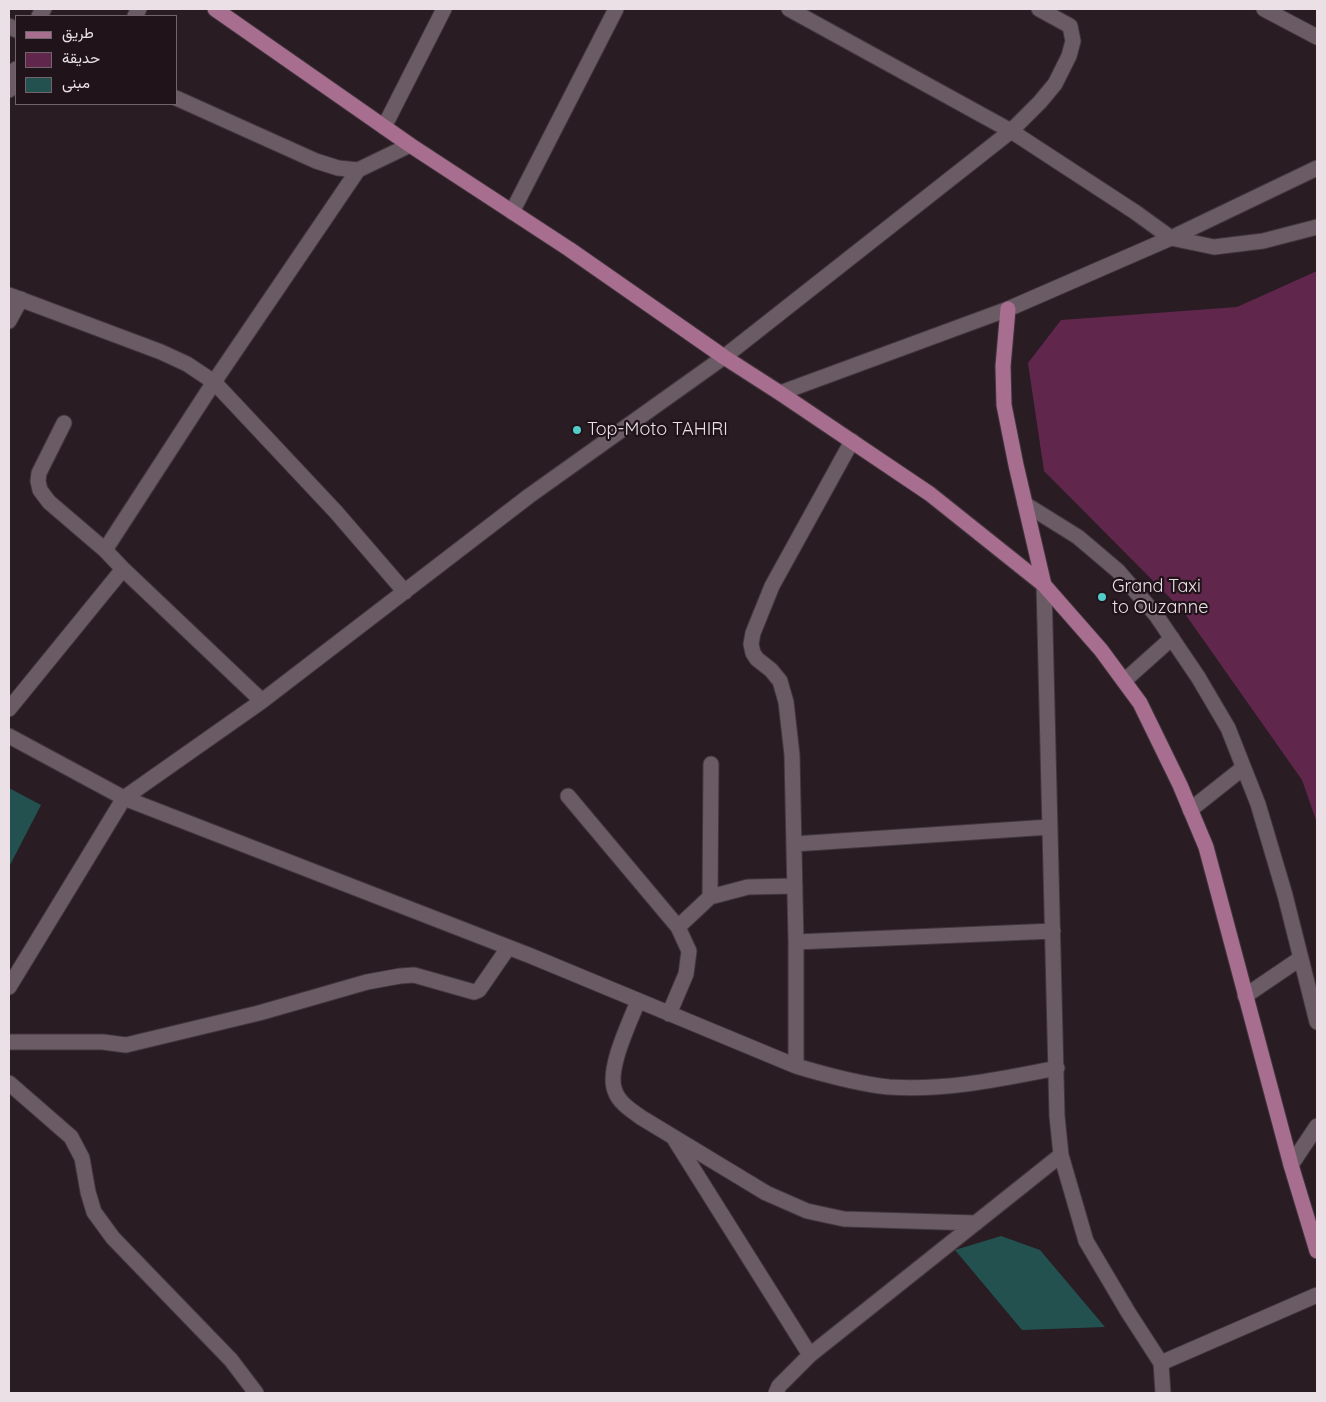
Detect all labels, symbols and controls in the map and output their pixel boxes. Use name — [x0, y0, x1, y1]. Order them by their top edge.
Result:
legend — [15, 15, 178, 105]
text: طريق — [62, 23, 94, 42]
text: حديقة — [62, 48, 100, 67]
text: مبنى — [62, 73, 90, 92]
place label: Top-Moto TAHIRI — [587, 419, 728, 441]
marker: Top-Moto TAHIRI — [571, 424, 583, 436]
place label: Grand Taxi to Ouzanne — [1112, 576, 1208, 618]
marker: Grand Taxi to Ouzanne — [1096, 591, 1108, 603]

